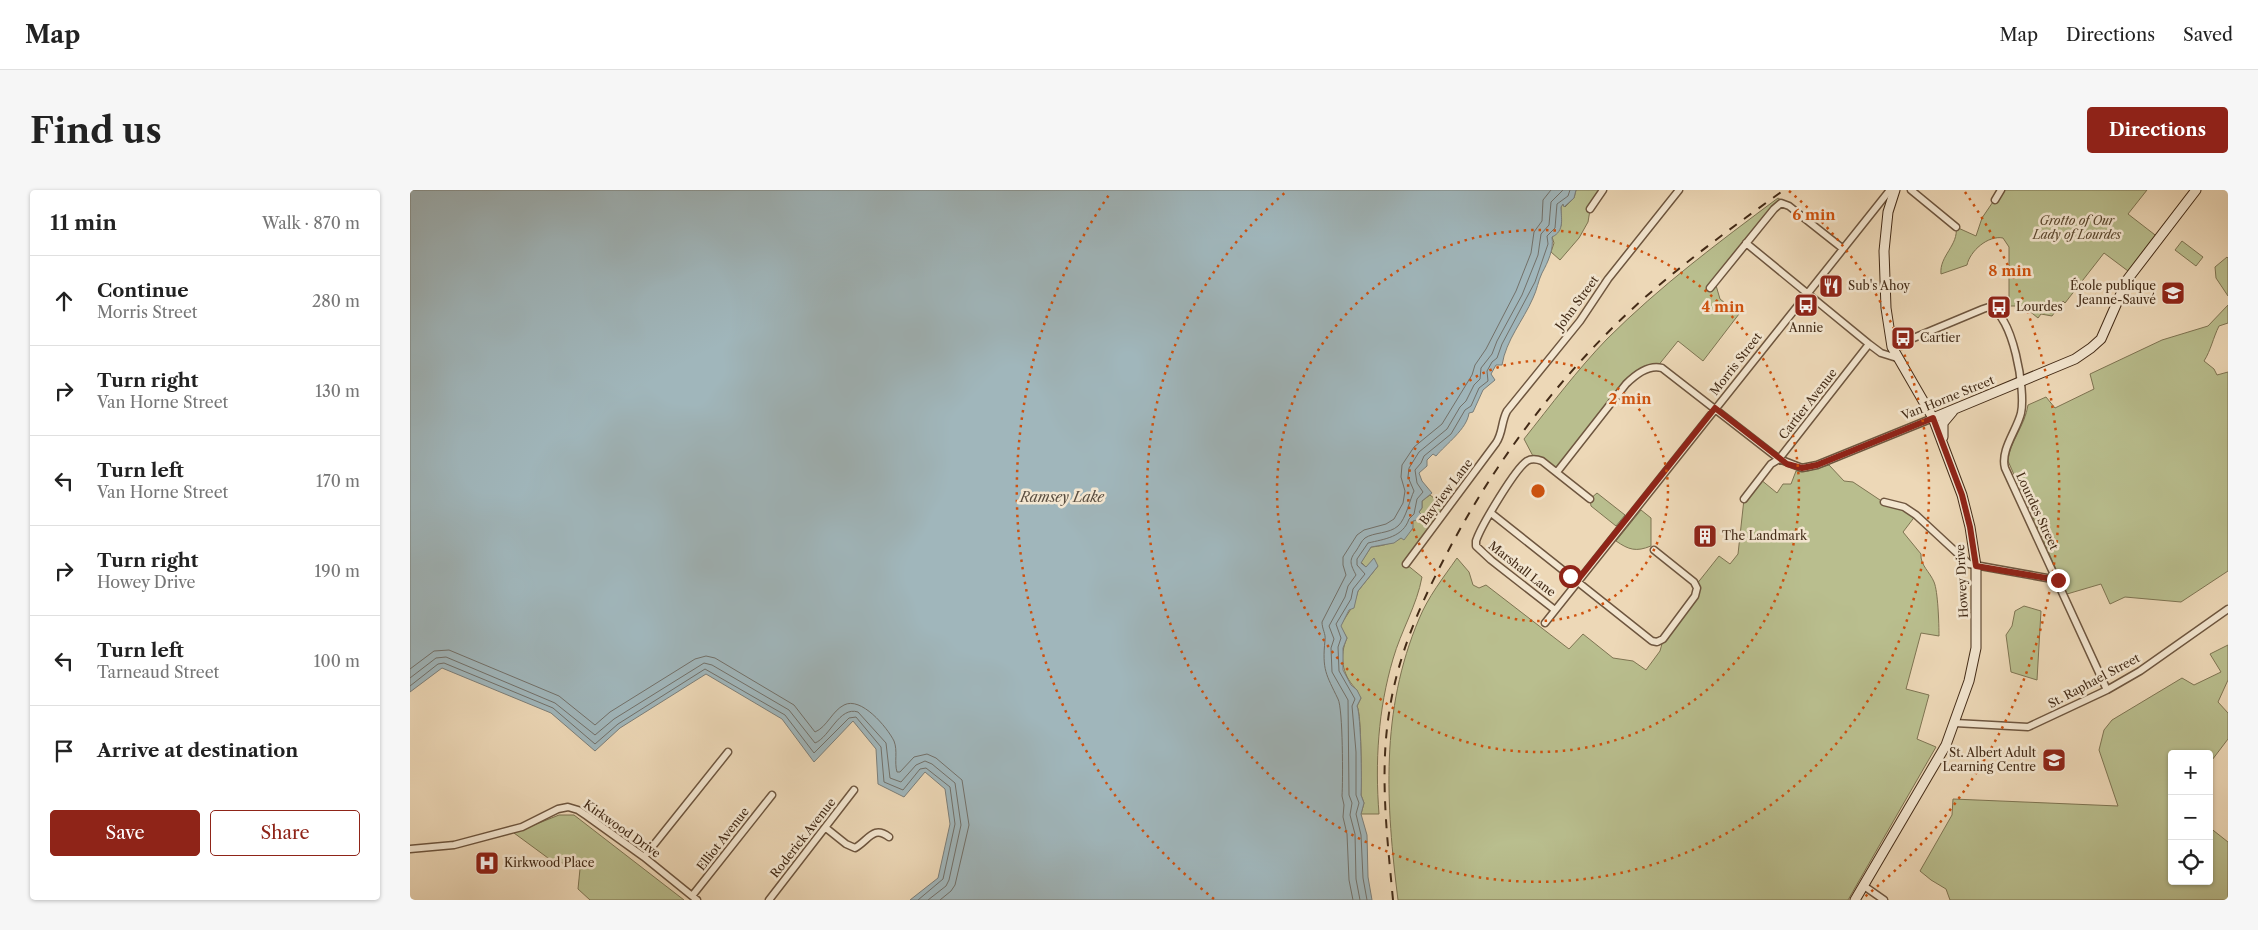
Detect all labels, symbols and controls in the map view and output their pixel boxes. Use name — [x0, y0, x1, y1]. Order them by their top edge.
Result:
text: Map — [25, 20, 80, 49]
text: Map — [1999, 24, 2038, 46]
text: Directions — [2066, 24, 2155, 46]
text: Saved — [2183, 24, 2233, 46]
button: Directions — [2087, 107, 2228, 153]
text: Find us — [30, 109, 162, 152]
text: 6 min — [1792, 205, 1836, 224]
text: 11 min — [50, 210, 117, 235]
text: Walk · 870 m — [262, 213, 360, 233]
park label: Grotto of Our Lady of Lourdes — [2032, 213, 2122, 242]
text: 8 min — [1988, 261, 2033, 280]
street label: John Street — [1551, 272, 1602, 334]
restaurant icon: Sub's Ahoy — [1818, 273, 1844, 299]
place label: École publique Jeanne-Sauvé — [2070, 277, 2156, 307]
place label: Sub's Ahoy — [1848, 278, 1910, 293]
text: Continue — [97, 279, 189, 302]
school or university icon: École publique Jeanne-Sauvé — [2160, 280, 2186, 306]
icon: ahead — [50, 287, 78, 315]
text: 280 m — [312, 291, 360, 311]
bus stop icon: Annie — [1793, 292, 1819, 318]
bus stop icon: Lourdes — [1986, 294, 2012, 320]
text: 4 min — [1701, 297, 1745, 316]
place label: Lourdes — [2016, 299, 2063, 314]
text: Morris Street — [97, 302, 198, 322]
place label: Annie — [1788, 320, 1823, 335]
bus stop icon: Cartier — [1890, 325, 1916, 351]
street label: Morris Street — [1706, 329, 1765, 398]
place label: Cartier — [1920, 330, 1960, 345]
street label: Cartier Avenue — [1775, 365, 1840, 442]
text: Turn right — [97, 369, 198, 392]
street label: Van Horne Street — [1898, 372, 1997, 423]
icon: right — [50, 377, 78, 405]
text: 130 m — [315, 381, 360, 401]
text: 2 min — [1608, 389, 1652, 408]
text: Van Horne Street — [97, 392, 228, 412]
street label: Bayview Lane — [1416, 455, 1476, 528]
text: Turn left — [97, 459, 184, 482]
icon: left — [50, 467, 78, 495]
street label: Lourdes Street — [2013, 470, 2062, 553]
text: 170 m — [316, 471, 360, 491]
text: Van Horne Street — [97, 482, 228, 502]
centre of rings — [1529, 482, 1547, 500]
water label: Ramsey Lake — [1019, 488, 1105, 506]
building icon: The Landmark — [1692, 523, 1718, 549]
place label: The Landmark — [1722, 528, 1808, 543]
street label: Marshall Lane — [1486, 538, 1559, 600]
street label: Howey Drive — [1952, 544, 1971, 618]
text: Turn right — [97, 549, 198, 572]
icon: right — [50, 557, 78, 585]
text: 190 m — [315, 561, 360, 581]
route start — [1559, 565, 1582, 588]
route end — [2047, 569, 2070, 592]
text: Howey Drive — [97, 572, 195, 592]
text: Turn left — [97, 639, 184, 662]
icon: left — [50, 647, 78, 675]
street label: St. Raphael Street — [2045, 650, 2143, 711]
text: 100 m — [314, 651, 360, 671]
text: Tarneaud Street — [97, 662, 219, 682]
icon: arrive — [50, 737, 78, 765]
text: Arrive at destination — [97, 739, 298, 762]
place label: St. Albert Adult Learning Centre — [1942, 745, 2037, 774]
school or university icon: St. Albert Adult Learning Centre — [2041, 747, 2067, 773]
map controls — [2168, 750, 2213, 885]
button: + — [2168, 750, 2213, 795]
street label: Roderick Avenue — [767, 795, 839, 881]
button: − — [2168, 795, 2213, 840]
street label: Kirkwood Drive — [581, 796, 664, 861]
street label: Elliot Avenue — [693, 804, 752, 873]
button: Save — [50, 810, 200, 856]
button: Share — [210, 810, 360, 856]
button: locate — [2168, 840, 2213, 885]
hospital icon: Kirkwood Place — [474, 850, 500, 876]
place label: Kirkwood Place — [504, 855, 595, 870]

